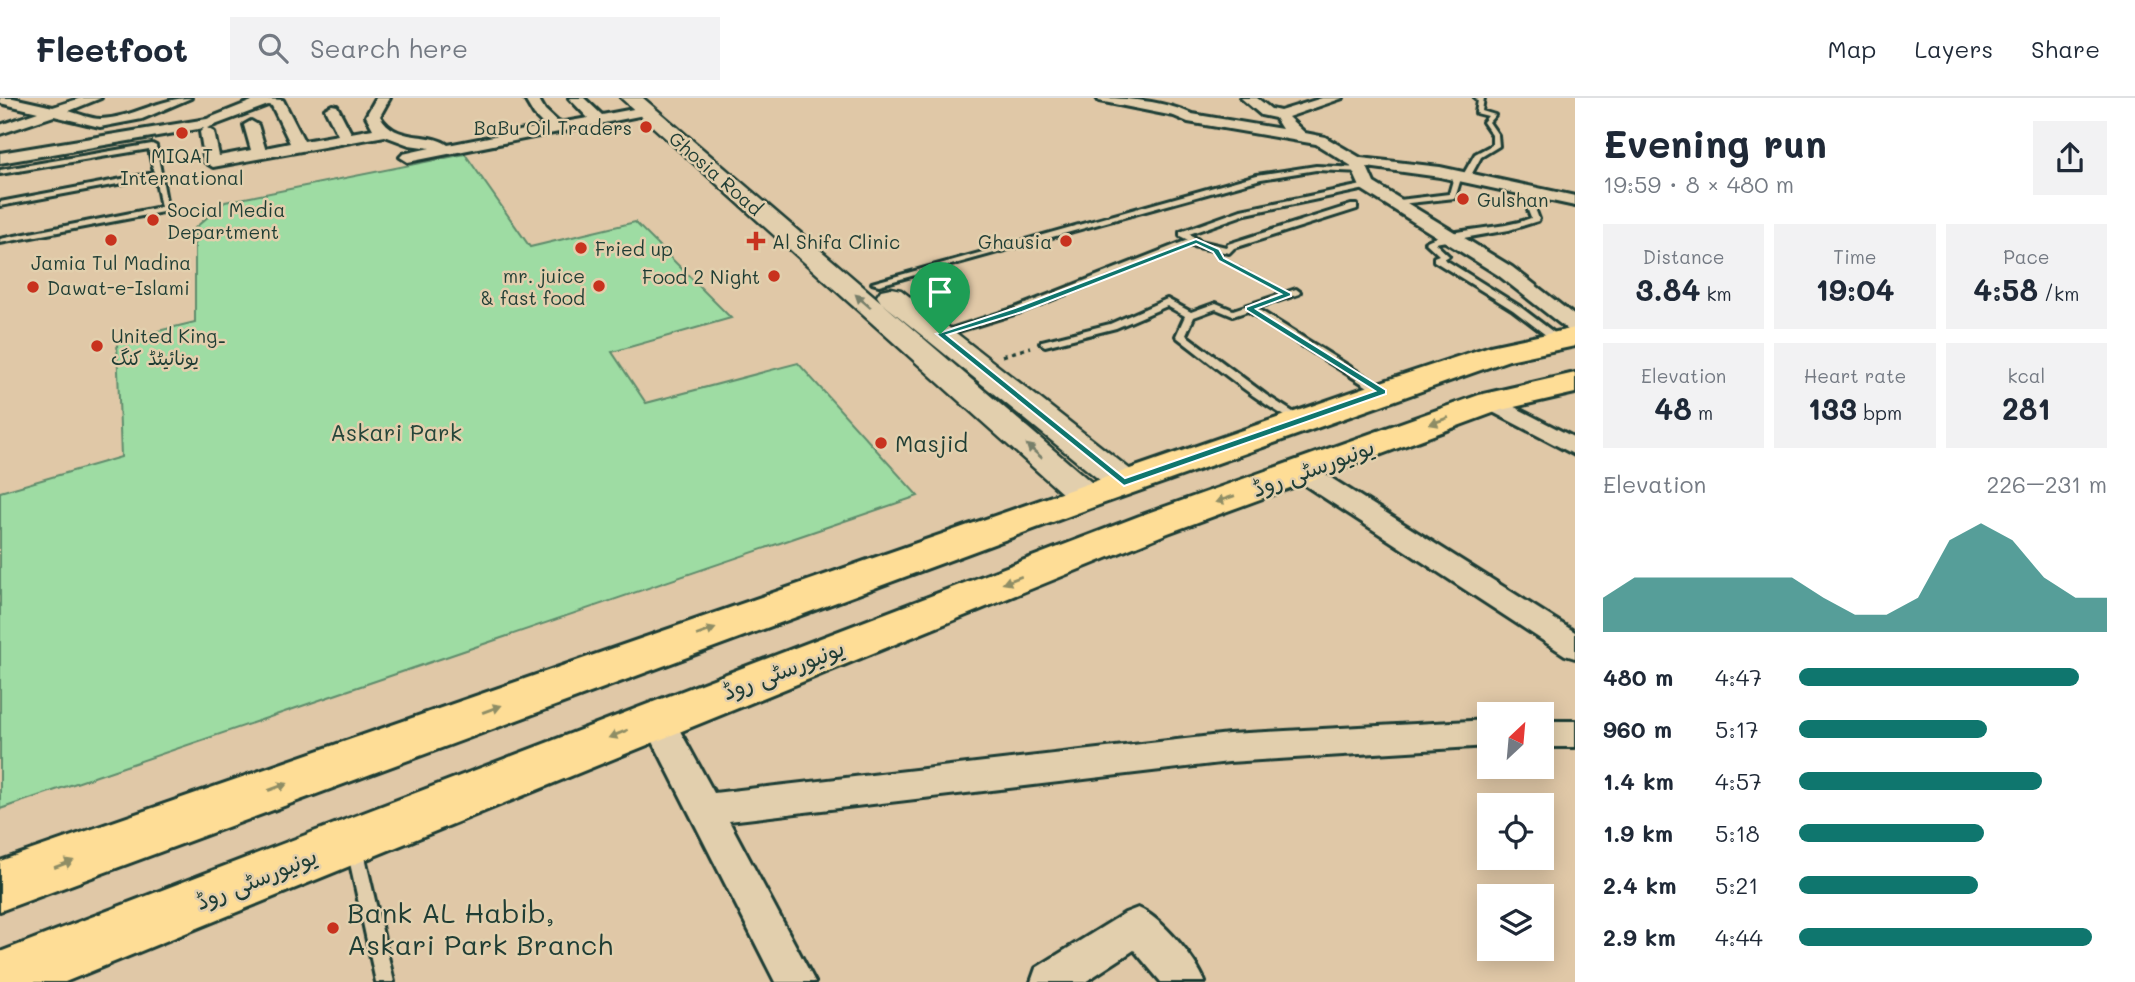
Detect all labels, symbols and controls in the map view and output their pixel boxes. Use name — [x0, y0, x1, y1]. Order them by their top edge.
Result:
search box — [230, 17, 720, 80]
text: Fleetfoot — [35, 27, 188, 70]
icon: search — [254, 29, 292, 67]
text: Search here — [310, 31, 468, 65]
text: Map — [1828, 33, 1876, 64]
text: Layers — [1914, 33, 1993, 64]
text: Share — [2031, 33, 2100, 64]
place label: BaBu Oil Traders — [474, 115, 632, 140]
text: Evening run — [1603, 118, 1827, 168]
marker: BaBu Oil Traders — [638, 119, 654, 135]
button: share — [2033, 121, 2107, 195]
marker: MIQAT International — [174, 125, 190, 141]
street label: Ghosia Road — [664, 125, 768, 221]
place label: MIQAT International — [120, 143, 244, 190]
text: 19:59 · 8 × 480 m — [1603, 169, 1794, 199]
place label: Gulshan — [1477, 187, 1549, 212]
marker: Gulshan — [1455, 191, 1471, 207]
place label: Social Media Department — [167, 197, 285, 244]
marker: Social Media Department — [145, 212, 161, 228]
place label: Al Shifa Clinic — [772, 229, 900, 254]
place label: Ghausia — [978, 229, 1052, 254]
marker: Al Shifa Clinic — [746, 231, 766, 251]
marker: Jamia Tul Madina — [103, 232, 119, 248]
marker: Ghausia — [1058, 233, 1074, 249]
place label: Fried up — [595, 236, 673, 261]
marker: Fried up — [573, 240, 589, 256]
text: Distance — [1643, 244, 1725, 269]
text: Time — [1833, 244, 1877, 269]
text: Pace — [2003, 244, 2050, 269]
place label: Jamia Tul Madina — [31, 250, 191, 275]
pin — [910, 262, 970, 334]
place label: mr. juice & fast food — [480, 263, 585, 310]
place label: Food 2 Night — [642, 264, 760, 289]
marker: Food 2 Night — [766, 268, 782, 284]
text: 3.84 — [1636, 269, 1700, 309]
text: 19:04 — [1815, 269, 1895, 309]
text: 4:58 — [1973, 269, 2038, 309]
icon: arrive — [921, 273, 959, 311]
place label: Dawat-e-Islami — [47, 275, 190, 300]
marker: mr. juice & fast food — [591, 278, 607, 294]
marker: Dawat-e-Islami — [25, 279, 41, 295]
text: km — [1700, 281, 1732, 306]
text: /km — [2038, 281, 2079, 306]
one-way arrow — [854, 293, 872, 309]
place label: United King۔ یونائیٹڈ کنگ — [111, 323, 226, 370]
marker: United King۔ یونائیٹڈ کنگ — [89, 338, 105, 354]
text: Elevation — [1641, 363, 1726, 388]
text: Heart rate — [1804, 363, 1906, 388]
text: kcal — [2007, 363, 2045, 388]
text: 48 — [1654, 388, 1692, 428]
text: 133 — [1808, 388, 1857, 428]
text: 281 — [2002, 388, 2051, 428]
text: m — [1692, 400, 1713, 425]
text: bpm — [1857, 400, 1902, 425]
one-way arrow — [1428, 416, 1449, 427]
park label: Askari Park — [330, 417, 462, 447]
place label: Masjid — [895, 428, 968, 458]
street label: یونیورسٹی روڈ — [1248, 431, 1379, 504]
marker: Masjid — [873, 435, 889, 451]
one-way arrow — [1026, 444, 1043, 459]
text: Elevation — [1603, 469, 1706, 499]
text: 226–231 m — [1986, 469, 2107, 499]
one-way arrow — [1214, 494, 1235, 505]
one-way arrow — [1002, 574, 1023, 585]
one-way arrow — [696, 626, 717, 637]
street label: یونیورسٹی روڈ — [718, 632, 849, 707]
text: 480 m — [1603, 662, 1673, 692]
text: 4:47 — [1715, 662, 1762, 692]
north arrow — [1477, 702, 1554, 779]
map controls — [1477, 702, 1554, 961]
one-way arrow — [482, 703, 503, 714]
text: 960 m — [1603, 714, 1672, 744]
text: 5:17 — [1715, 714, 1759, 744]
one-way arrow — [607, 728, 628, 739]
text: 1.4 km — [1603, 766, 1674, 796]
text: 4:57 — [1715, 766, 1762, 796]
one-way arrow — [268, 781, 289, 792]
button: locate — [1477, 793, 1554, 870]
text: 1.9 km — [1603, 818, 1673, 848]
text: 5:18 — [1715, 818, 1760, 848]
street label: یونیورسٹی روڈ — [191, 840, 322, 917]
one-way arrow — [54, 858, 75, 869]
text: 2.4 km — [1603, 870, 1676, 900]
text: 5:21 — [1715, 870, 1759, 900]
button: layers — [1477, 884, 1554, 961]
place label: Bank AL Habib, Askari Park Branch — [347, 894, 613, 962]
marker: Bank AL Habib, Askari Park Branch — [325, 920, 341, 936]
text: 2.9 km — [1603, 922, 1676, 952]
text: 4:44 — [1715, 922, 1763, 952]

